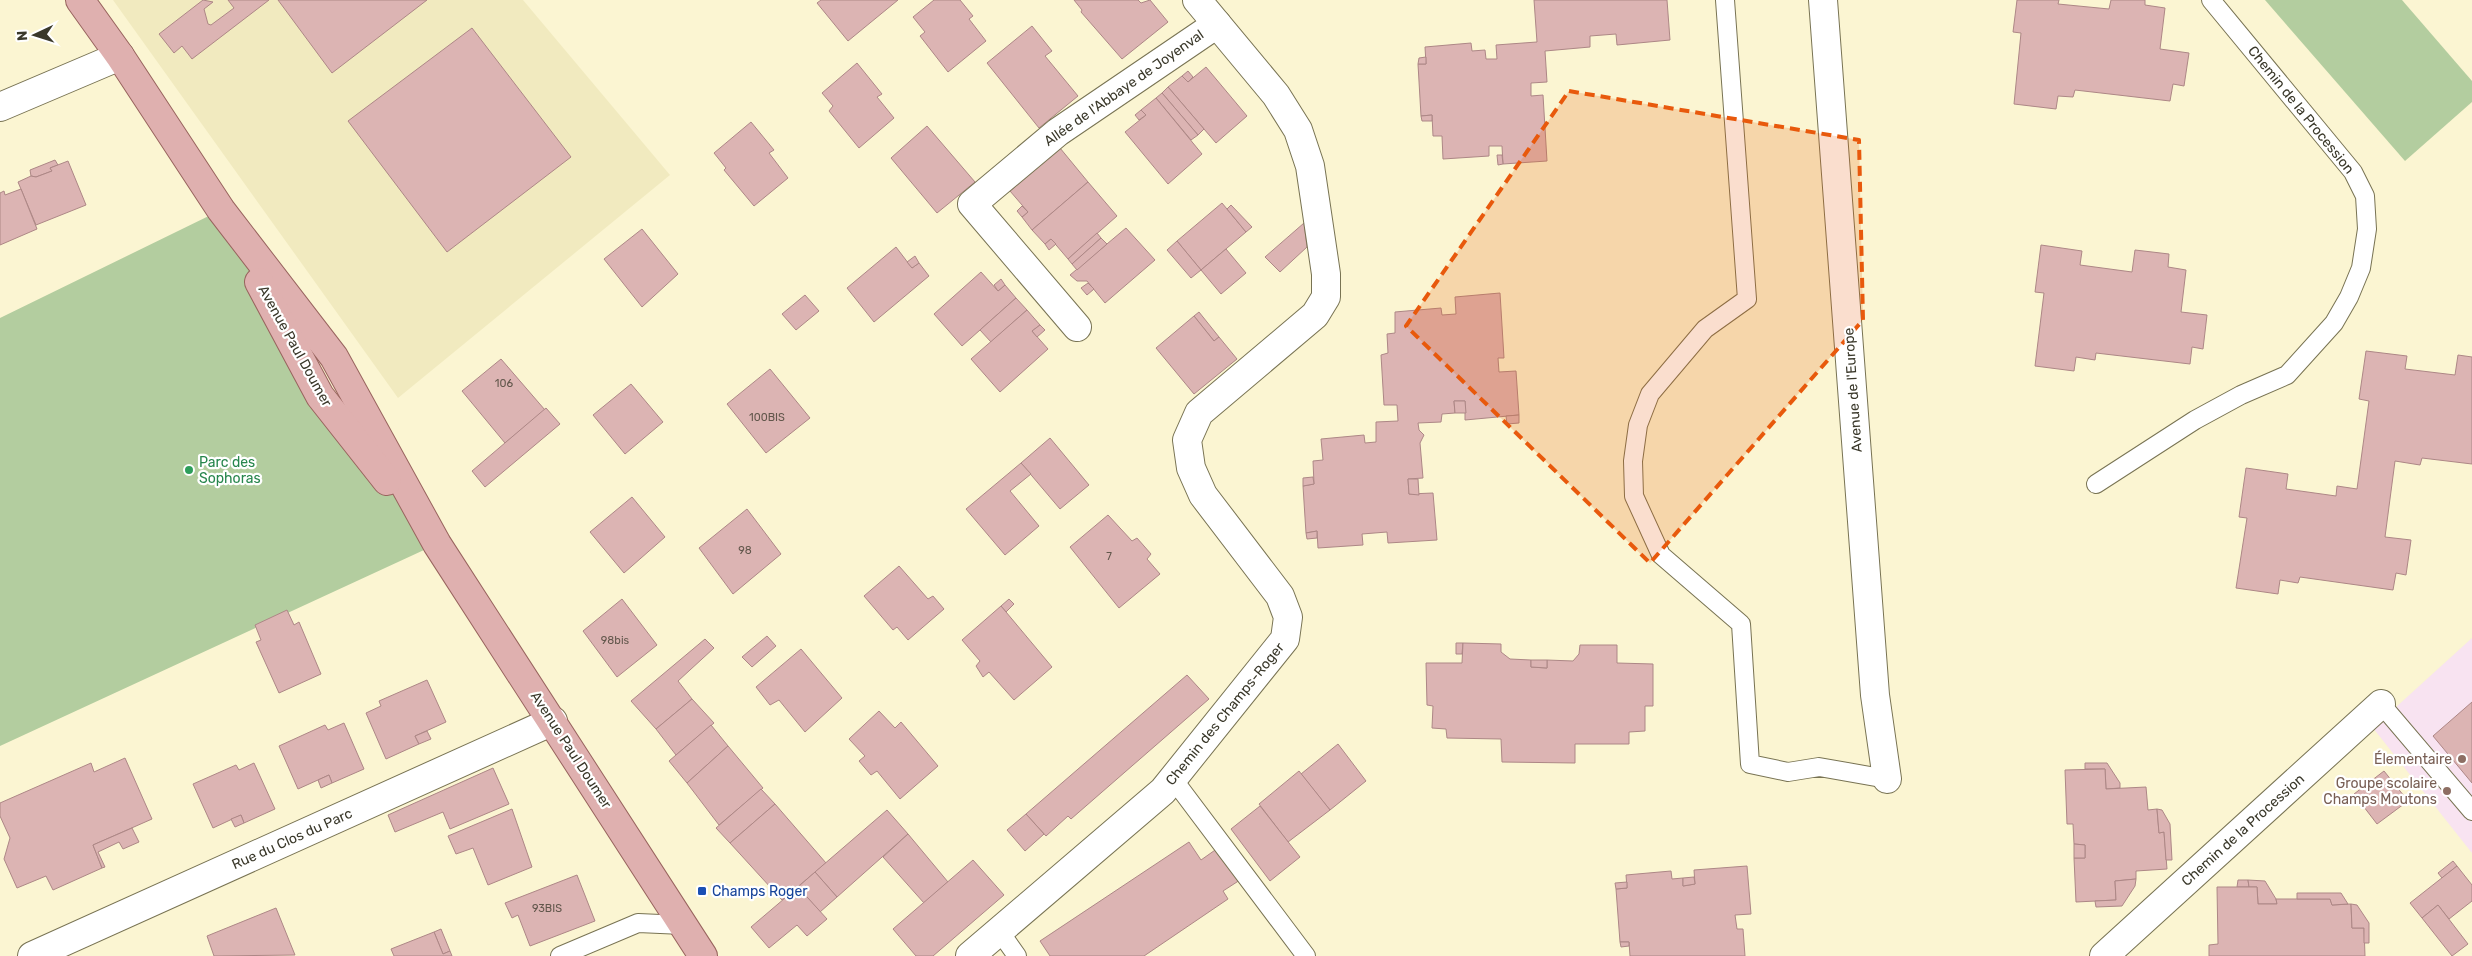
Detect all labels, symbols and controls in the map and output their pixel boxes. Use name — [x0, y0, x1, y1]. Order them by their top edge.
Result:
north arrow — [10, 10, 60, 60]
street label: Allée de l'Abbaye de Joyenval — [1041, 26, 1207, 150]
text: N — [14, 30, 31, 41]
street label: Chemin de la Procession — [2244, 43, 2358, 177]
street label: Avenue Paul Doumer — [255, 282, 336, 410]
street label: Avenue de l'Europe — [1840, 327, 1866, 453]
house number: 106 — [495, 377, 514, 390]
house number: 100BIS — [749, 411, 785, 424]
place label: Parc des Sophoras — [199, 454, 261, 487]
marker: Parc des Sophoras — [183, 464, 195, 476]
house number: 98 — [738, 544, 752, 557]
house number: 7 — [1106, 550, 1112, 563]
house number: 98bis — [601, 634, 630, 647]
street label: Chemin des Champs-Roger — [1162, 639, 1288, 789]
street label: Avenue Paul Doumer — [527, 688, 616, 812]
place label: Élementaire — [2374, 750, 2452, 768]
marker: Élementaire — [2456, 753, 2468, 765]
street label: Chemin de la Procession — [2178, 770, 2308, 890]
place label: Groupe scolaire Champs Moutons — [2323, 775, 2437, 808]
marker: Groupe scolaire Champs Moutons — [2441, 785, 2453, 797]
street label: Rue du Clos du Parc — [229, 805, 355, 873]
place label: Champs Roger — [712, 883, 808, 900]
marker: Champs Roger — [696, 885, 708, 897]
house number: 93BIS — [532, 902, 562, 915]

